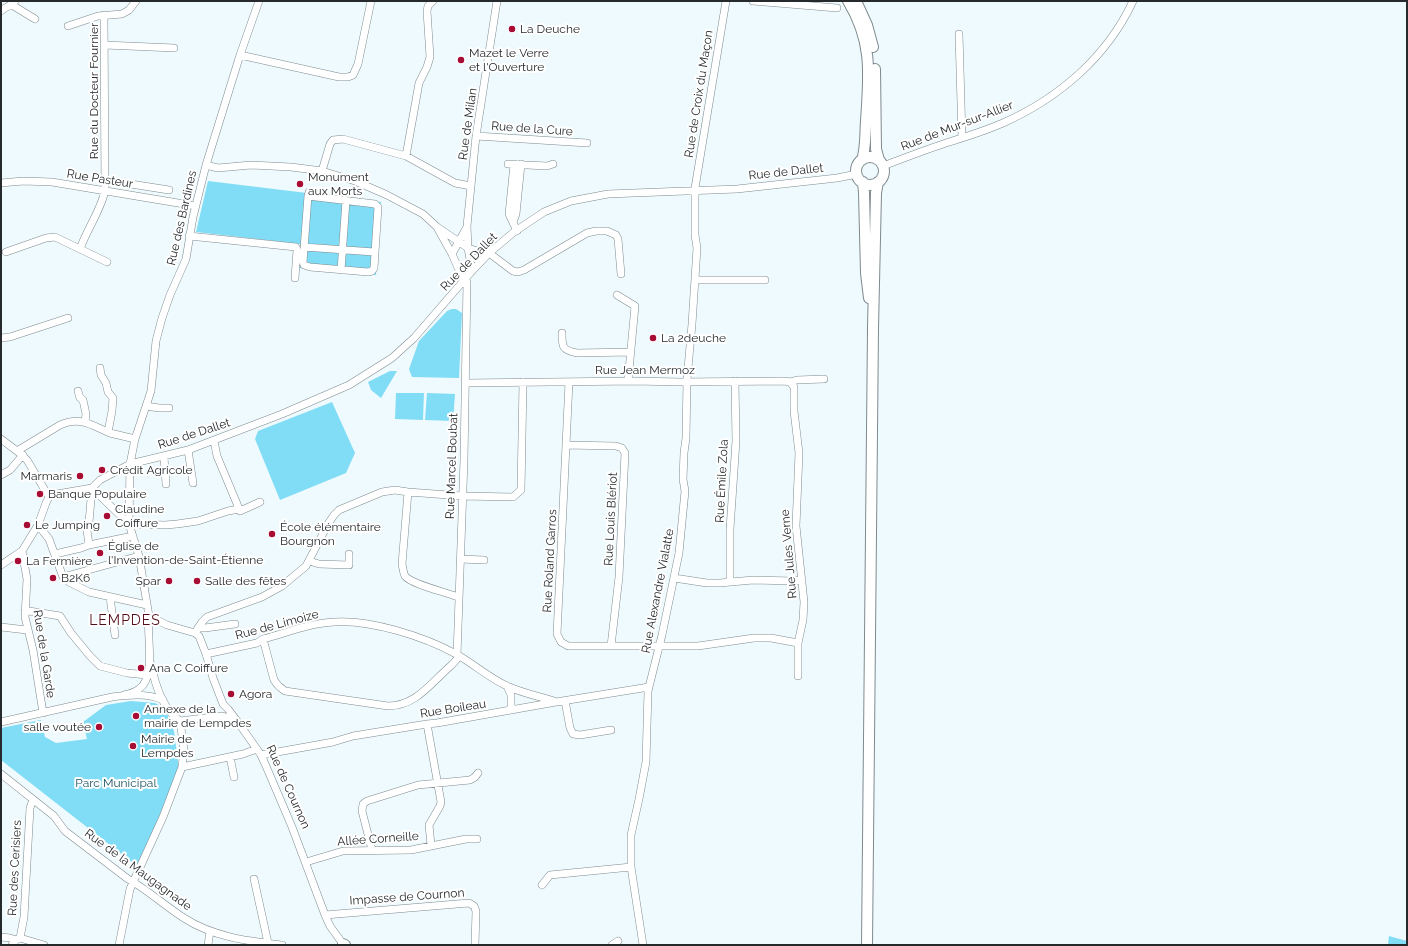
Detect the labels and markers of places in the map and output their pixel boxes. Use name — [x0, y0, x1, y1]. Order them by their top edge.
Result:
place label: La Deuche — [520, 22, 580, 36]
marker: La Deuche — [507, 24, 517, 34]
place label: Mazet le Verre et l'Ouverture — [469, 46, 549, 74]
marker: Mazet le Verre et l'Ouverture — [456, 55, 466, 65]
place label: Monument aux Morts — [308, 170, 369, 198]
marker: Monument aux Morts — [295, 179, 305, 189]
place label: La 2deuche — [661, 331, 726, 345]
marker: La 2deuche — [648, 333, 658, 343]
place label: Crédit Agricole — [110, 463, 193, 477]
marker: Crédit Agricole — [97, 465, 107, 475]
place label: Marmaris — [21, 469, 72, 483]
marker: Marmaris — [75, 471, 85, 481]
place label: Banque Populaire — [48, 487, 147, 501]
marker: Banque Populaire — [35, 489, 45, 499]
place label: Claudine Coiffure — [115, 502, 164, 530]
marker: Claudine Coiffure — [102, 511, 112, 521]
place label: Le Jumping — [35, 518, 100, 532]
marker: Le Jumping — [22, 520, 32, 530]
place label: École élémentaire Bourgnon — [280, 520, 381, 548]
marker: École élémentaire Bourgnon — [267, 529, 277, 539]
place label: Église de l'Invention-de-Saint-Étienne — [108, 539, 263, 567]
marker: Église de l'Invention-de-Saint-Étienne — [95, 548, 105, 558]
place label: La Fermière — [26, 554, 92, 568]
marker: La Fermière — [13, 556, 23, 566]
place label: B2K6 — [61, 571, 90, 585]
marker: B2K6 — [48, 573, 58, 583]
place label: Spar — [136, 574, 161, 588]
place label: Salle des fêtes — [205, 574, 286, 588]
marker: Spar — [164, 576, 174, 586]
marker: Salle des fêtes — [192, 576, 202, 586]
place label: Ana C Coiffure — [149, 661, 228, 675]
marker: Ana C Coiffure — [136, 663, 146, 673]
place label: Agora — [239, 687, 272, 701]
marker: Agora — [226, 689, 236, 699]
place label: Annexe de la mairie de Lempdes — [144, 702, 251, 730]
marker: Annexe de la mairie de Lempdes — [131, 711, 141, 721]
place label: salle voutée — [24, 720, 91, 734]
marker: salle voutée — [94, 722, 104, 732]
place label: Mairie de Lempdes — [141, 732, 194, 760]
marker: Mairie de Lempdes — [128, 741, 138, 751]

